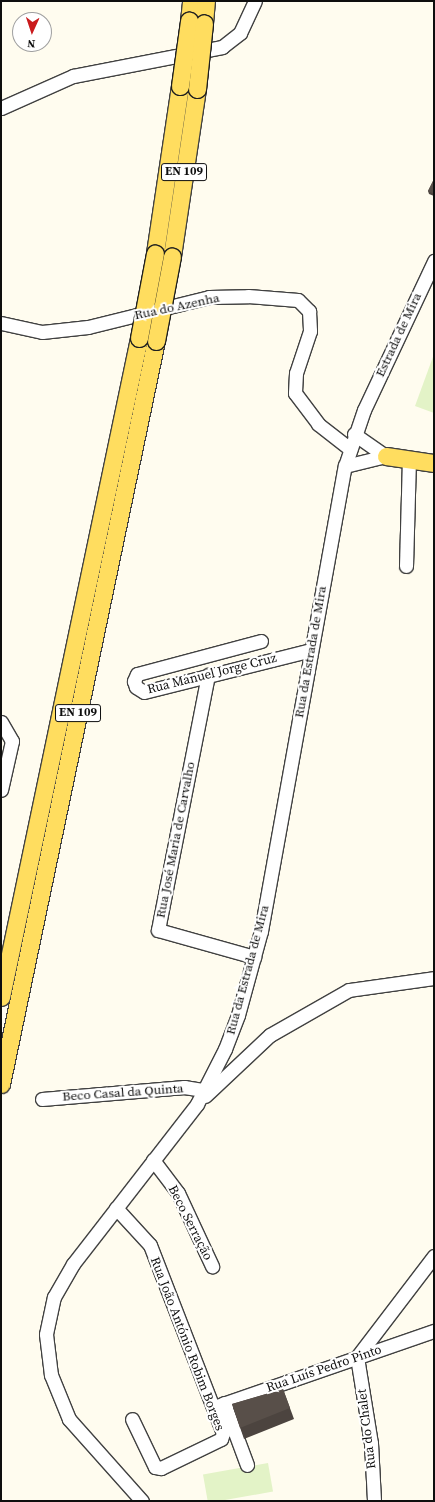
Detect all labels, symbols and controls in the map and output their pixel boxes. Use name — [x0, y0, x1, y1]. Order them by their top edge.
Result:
north arrow — [12, 12, 52, 52]
text: N — [27, 36, 36, 51]
road number: EN 109 — [161, 162, 207, 182]
street label: Rua do Azenha — [133, 290, 221, 324]
street label: Estrada de Mira — [373, 290, 425, 380]
street label: Rua da Estrada de Mira — [292, 585, 330, 719]
street label: Rua Manuel Jorge Cruz — [146, 650, 278, 698]
road number: EN 109 — [55, 703, 101, 723]
street label: Rua José Maria de Carvalho — [153, 761, 199, 919]
street label: Rua da Estrada de Mira — [223, 903, 273, 1037]
street label: Beco Casal da Quinta — [62, 1081, 184, 1105]
street label: Beco Serração — [164, 1183, 216, 1263]
street label: Rua João António Robim Borges — [147, 1255, 227, 1433]
street label: Rua Luís Pedro Pinto — [264, 1342, 384, 1396]
street label: Rua do Chalet — [354, 1388, 380, 1470]

